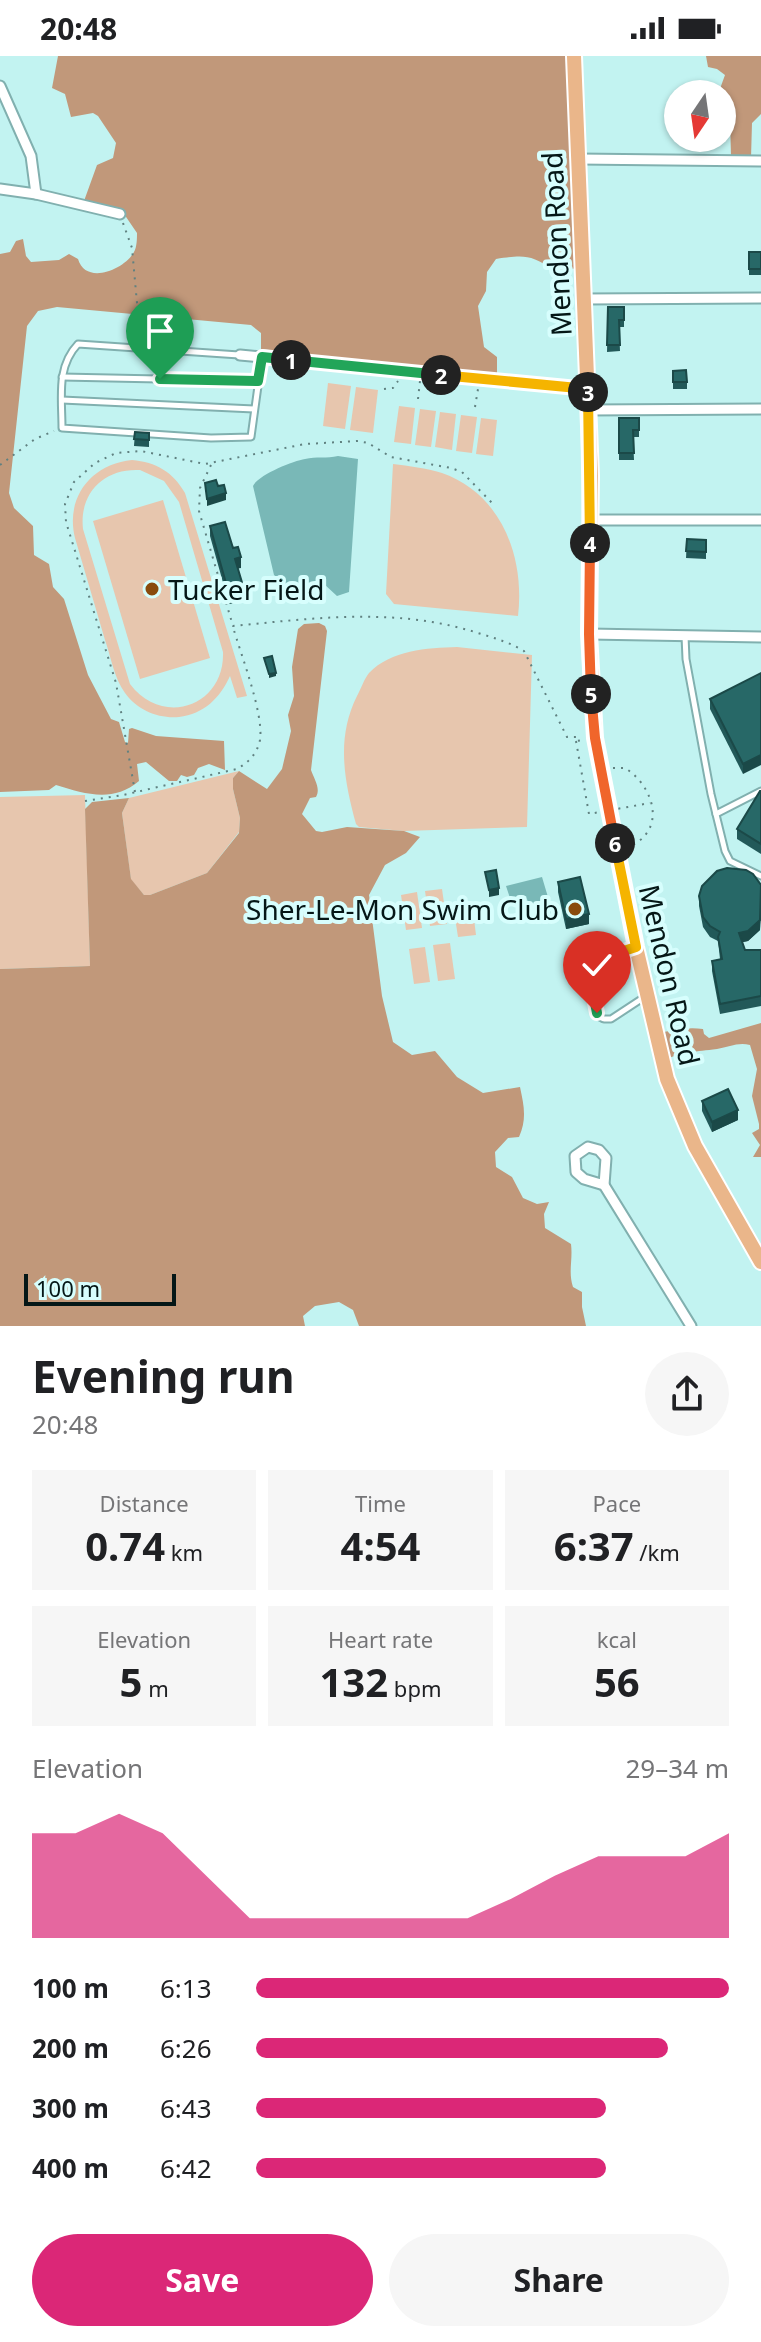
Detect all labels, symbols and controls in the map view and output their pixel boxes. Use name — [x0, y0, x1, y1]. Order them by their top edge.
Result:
text: 20:48 — [40, 8, 117, 49]
north arrow — [664, 80, 736, 152]
map controls — [664, 80, 736, 152]
street label: Mendon Road — [532, 151, 580, 337]
pin — [126, 297, 194, 379]
icon: arrive — [138, 309, 182, 353]
pin: 1 — [271, 340, 311, 380]
text: 1 — [285, 345, 297, 375]
pin: 2 — [421, 355, 461, 395]
text: 2 — [435, 360, 447, 390]
pin: 3 — [568, 372, 608, 412]
text: 3 — [582, 377, 594, 407]
pin: 4 — [570, 523, 610, 563]
text: 4 — [584, 528, 596, 558]
place label: Tucker Field — [168, 570, 325, 608]
marker: Tucker Field — [143, 580, 161, 598]
pin: 5 — [571, 674, 611, 714]
text: 5 — [585, 679, 597, 709]
pin: 6 — [595, 823, 635, 863]
text: 6 — [609, 828, 621, 858]
street label: Mendon Road — [631, 881, 709, 1069]
place label: Sher-Le-Mon Swim Club — [246, 890, 559, 928]
marker: Sher-Le-Mon Swim Club — [566, 900, 584, 918]
pin — [563, 931, 631, 1013]
icon: check — [575, 943, 619, 987]
scale bar — [24, 1270, 176, 1306]
text: 100 m — [36, 1273, 100, 1303]
text: Evening run — [32, 1346, 295, 1406]
button: share — [645, 1352, 729, 1436]
text: 20:48 — [32, 1406, 98, 1442]
text: Distance — [100, 1488, 189, 1518]
text: Time — [355, 1488, 406, 1518]
text: Pace — [593, 1488, 641, 1518]
text: 0.74 — [85, 1518, 165, 1573]
text: 4:54 — [341, 1518, 420, 1573]
text: 6:37 — [554, 1518, 634, 1573]
text: km — [165, 1537, 203, 1567]
text: /km — [634, 1537, 680, 1567]
text: Elevation — [97, 1624, 191, 1654]
text: Heart rate — [328, 1624, 433, 1654]
text: kcal — [597, 1624, 637, 1654]
text: 5 — [120, 1654, 142, 1709]
text: 132 — [319, 1654, 388, 1709]
text: 56 — [594, 1654, 640, 1709]
text: m — [142, 1673, 169, 1703]
text: bpm — [388, 1673, 441, 1703]
text: Elevation — [32, 1750, 143, 1786]
text: 29–34 m — [625, 1750, 729, 1786]
text: 100 m — [32, 1970, 109, 2006]
text: 6:13 — [160, 1970, 212, 2006]
text: 200 m — [32, 2030, 109, 2066]
text: 6:26 — [160, 2030, 212, 2066]
text: 300 m — [32, 2090, 109, 2126]
text: 6:43 — [160, 2090, 212, 2126]
text: 400 m — [32, 2150, 109, 2186]
text: 6:42 — [160, 2150, 212, 2186]
button: Save — [32, 2234, 373, 2326]
button: Share — [389, 2234, 729, 2326]

